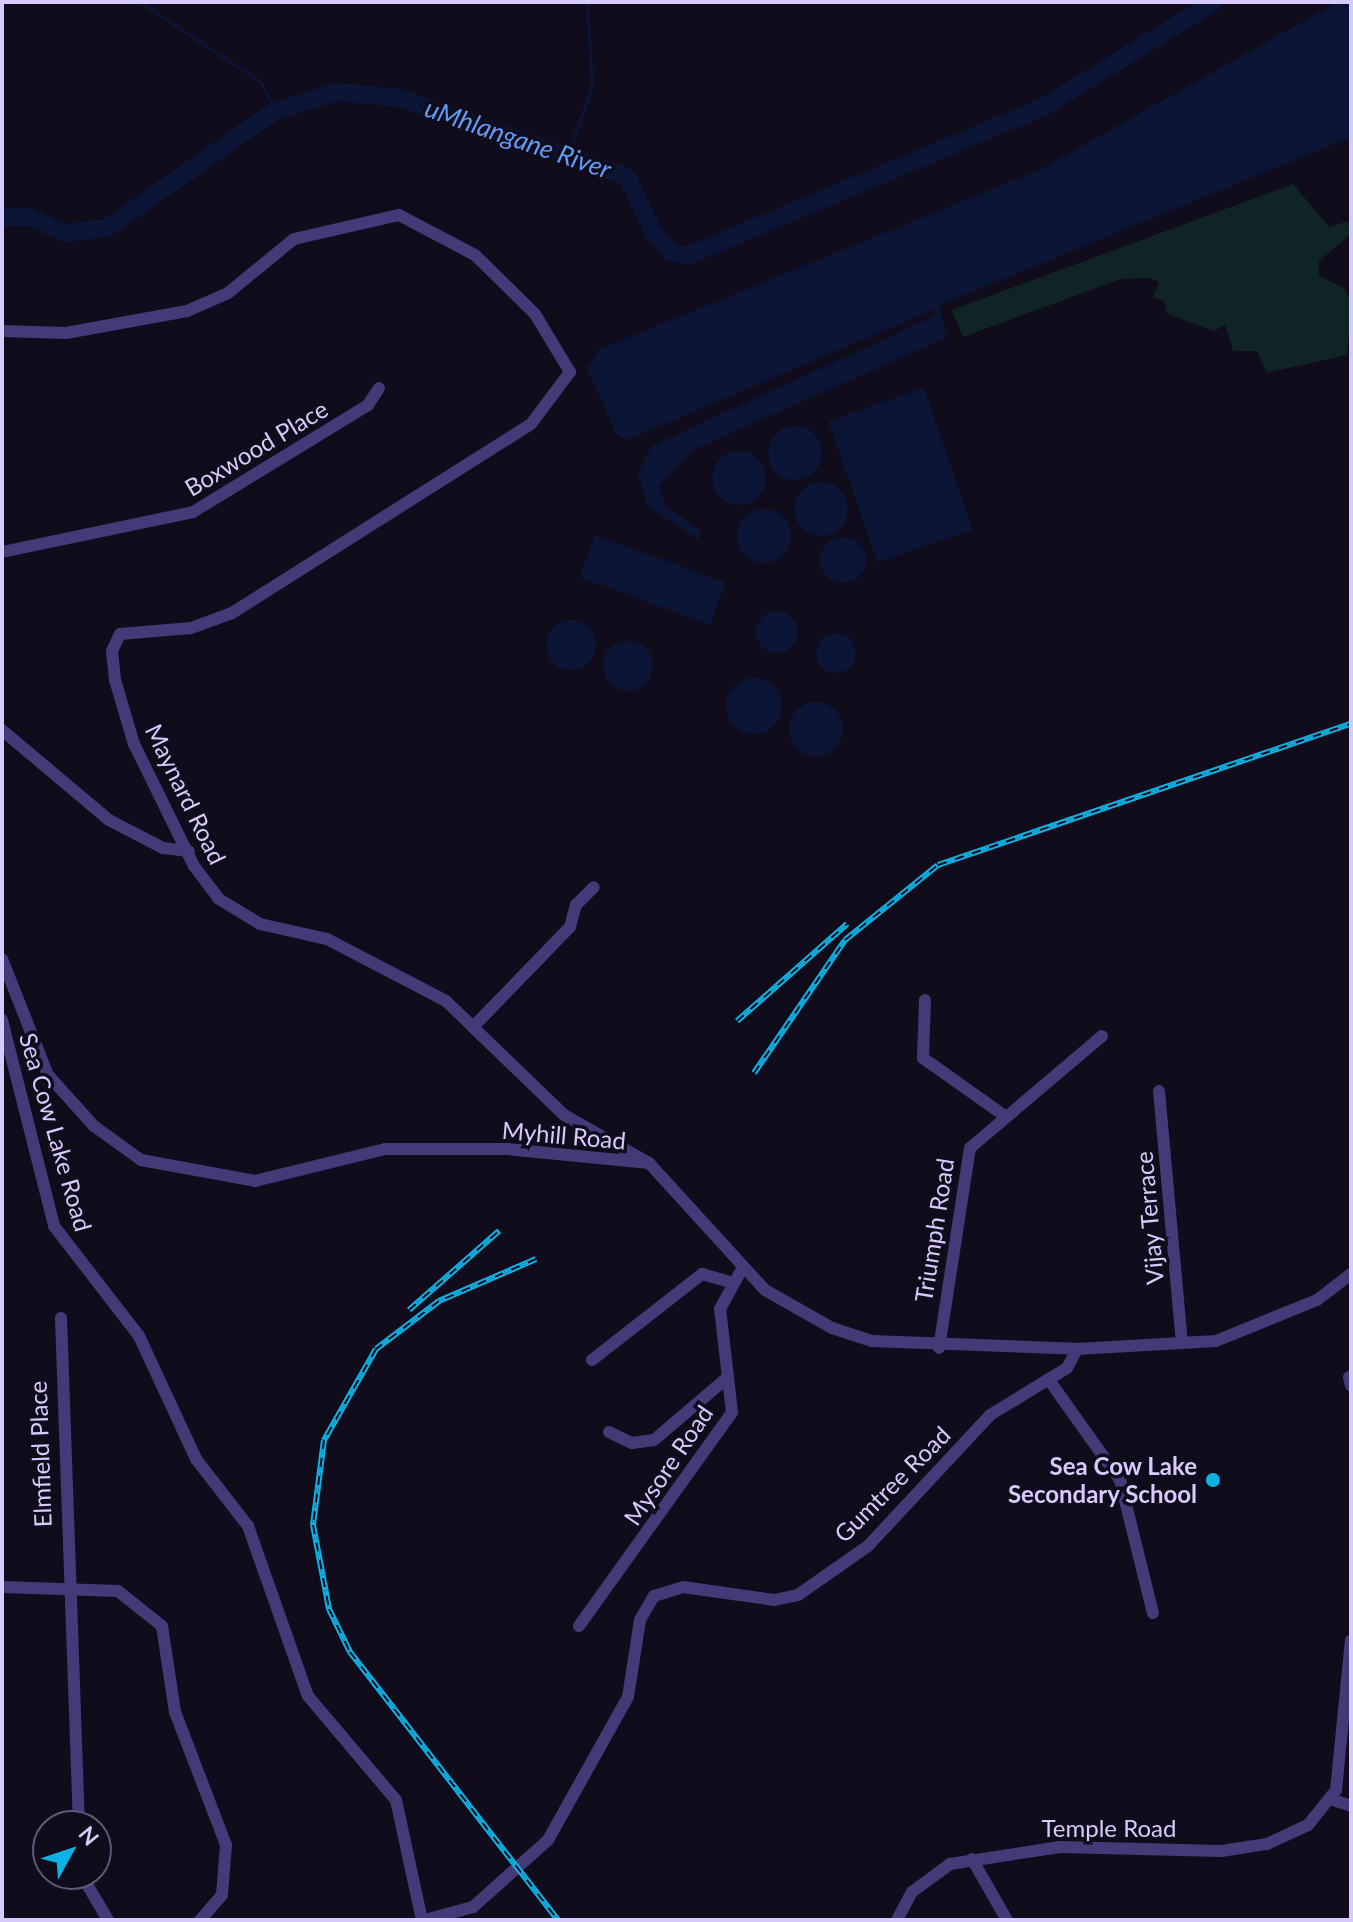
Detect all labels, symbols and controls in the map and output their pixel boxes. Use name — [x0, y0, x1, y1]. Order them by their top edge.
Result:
water label: uMhlangane River — [421, 93, 615, 185]
street label: Boxwood Place — [179, 394, 333, 502]
street label: Maynard Road — [140, 719, 232, 869]
street label: Sea Cow Lake Road — [14, 1029, 98, 1235]
street label: Myhill Road — [501, 1115, 627, 1155]
street label: Vijay Terrace — [1129, 1150, 1169, 1286]
street label: Triumph Road — [908, 1156, 960, 1304]
street label: Elmfield Place — [23, 1380, 57, 1528]
street label: Mysore Road — [617, 1400, 719, 1530]
street label: Gumtree Road — [828, 1420, 956, 1548]
place label: Sea Cow Lake Secondary School — [1007, 1452, 1197, 1508]
marker: Sea Cow Lake Secondary School — [1204, 1471, 1222, 1489]
north arrow — [32, 1810, 112, 1890]
street label: Temple Road — [1042, 1814, 1176, 1842]
text: N — [73, 1820, 105, 1851]

